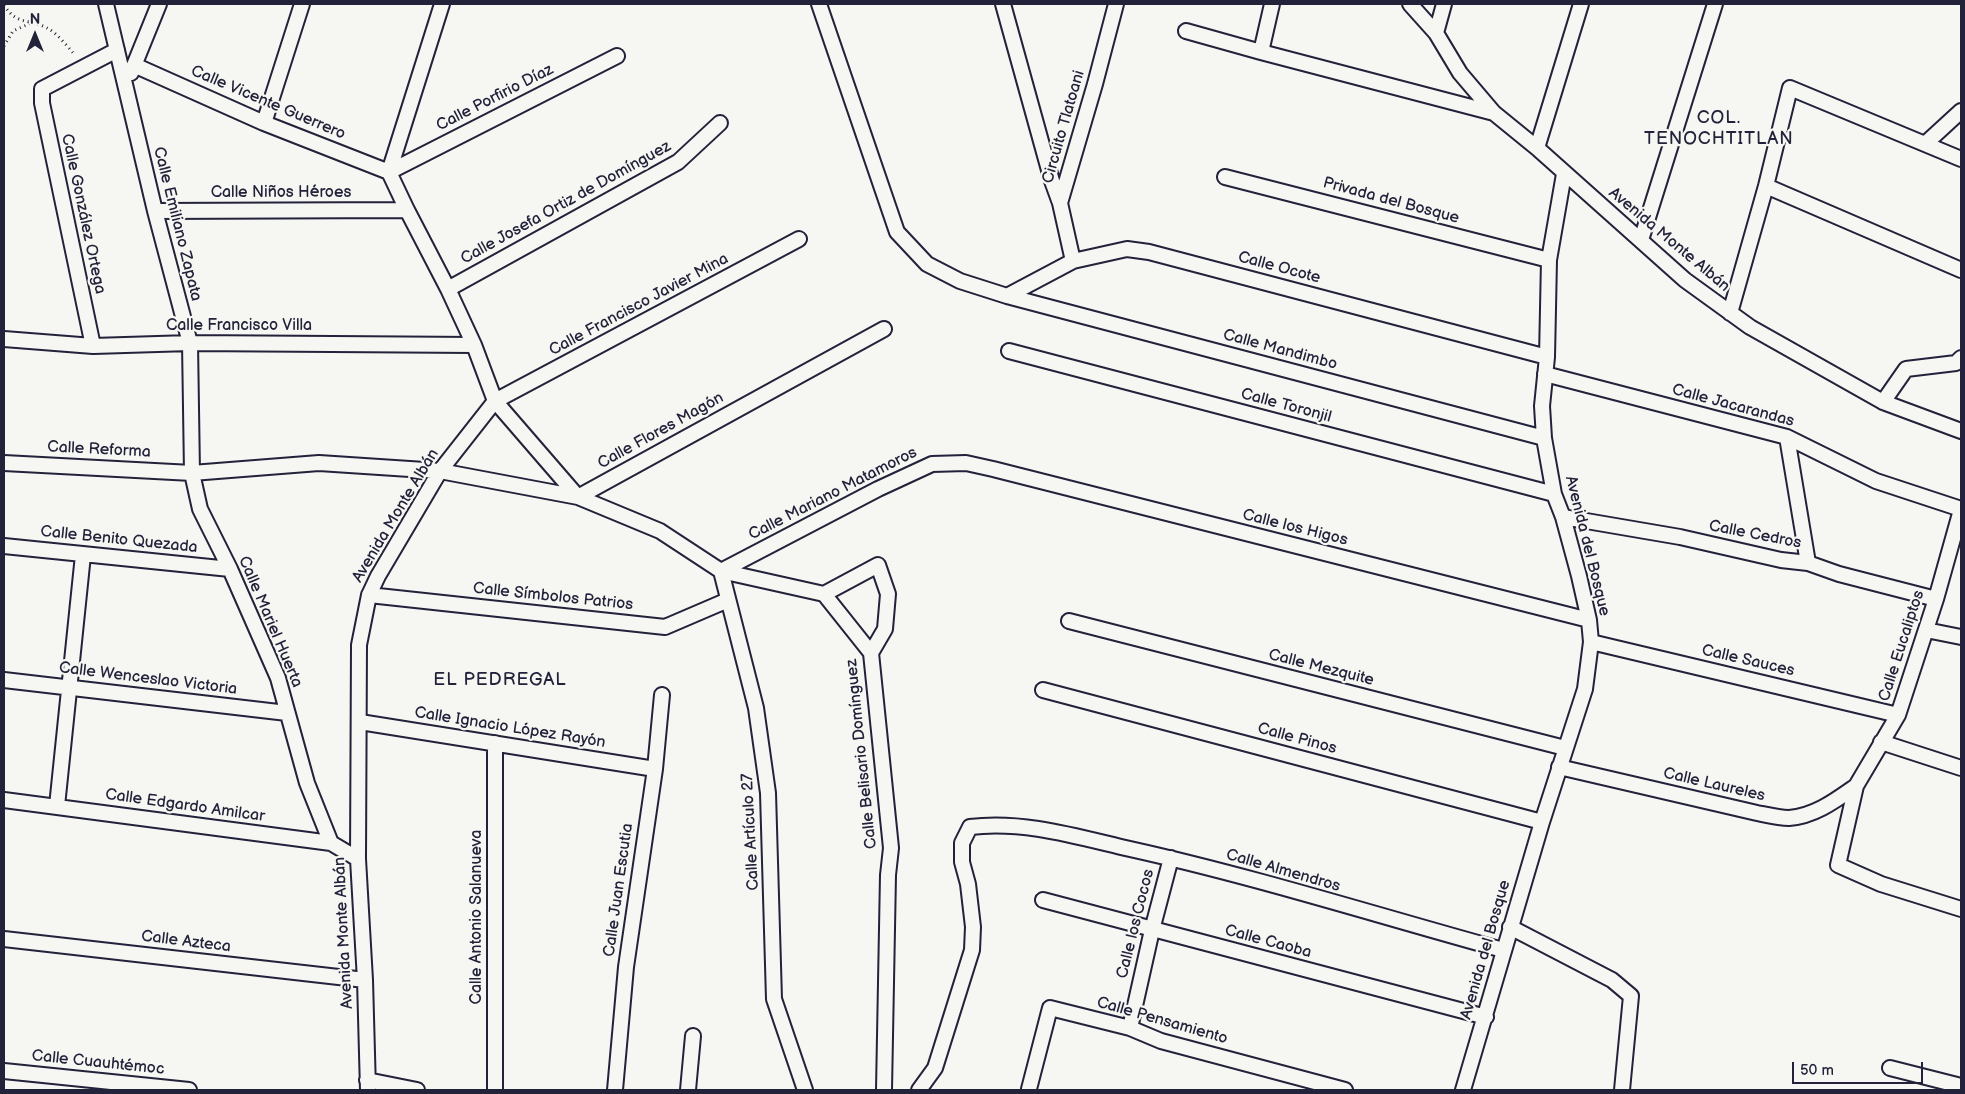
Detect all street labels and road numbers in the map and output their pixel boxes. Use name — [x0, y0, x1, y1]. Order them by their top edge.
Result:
street label: Calle Porfirio Díaz — [433, 60, 557, 136]
street label: Calle Vicente Guerrero — [188, 62, 348, 144]
street label: Circuito Tlatoani — [1039, 68, 1089, 186]
street label: Calle González Ortega — [57, 132, 109, 296]
street label: Calle Josefa Ortiz de Domínguez — [458, 137, 674, 269]
street label: Calle Emiliano Zapata — [149, 145, 205, 303]
street label: Privada del Bosque — [1321, 174, 1461, 228]
street label: Calle Niños Héroes — [211, 183, 351, 203]
street label: Avenida Monte Albán — [1605, 184, 1733, 296]
street label: Calle Ocote — [1236, 248, 1322, 288]
street label: Calle Francisco Javier Mina — [546, 250, 732, 360]
street label: Calle Francisco Villa — [166, 316, 312, 336]
street label: Calle Mandimbo — [1221, 326, 1339, 374]
street label: Calle Jacarandas — [1670, 380, 1796, 432]
street label: Calle Toronjil — [1239, 385, 1333, 427]
street label: Calle Flores Magón — [595, 388, 727, 474]
street label: Calle Reforma — [47, 438, 151, 462]
street label: Calle Mariano Matamoros — [746, 443, 920, 545]
street label: Avenida Monte Albán — [349, 446, 443, 586]
street label: Avenida del Bosque — [1560, 474, 1614, 618]
street label: Calle los Higos — [1240, 506, 1350, 550]
street label: Calle Cedros — [1707, 517, 1803, 553]
street label: Calle Benito Quezada — [39, 522, 199, 558]
street label: Calle Mariel Huerta — [234, 554, 306, 690]
street label: Calle Símbolos Patrios — [472, 579, 634, 615]
street label: Calle Eucaliptos — [1875, 588, 1929, 704]
street label: Calle Sauces — [1700, 641, 1796, 681]
street label: Calle Mezquite — [1266, 646, 1376, 690]
street label: Calle Belisario Domínguez — [842, 658, 882, 850]
street label: Calle Wenceslao Victoria — [58, 659, 238, 699]
street label: Calle Ignacio López Rayón — [413, 703, 607, 753]
street label: Calle Pinos — [1255, 719, 1339, 759]
street label: Calle Laureles — [1661, 764, 1767, 806]
street label: Calle Artículo 27 — [738, 773, 764, 891]
street label: Calle Edgardo Amilcar — [104, 785, 266, 827]
street label: Calle Juan Escutia — [600, 822, 638, 958]
street label: Calle Antonio Salanueva — [467, 830, 487, 1004]
street label: Calle Almendros — [1224, 846, 1342, 896]
street label: Avenida Monte Albán — [330, 856, 358, 1010]
street label: Calle los Cocos — [1113, 867, 1159, 981]
street label: Avenida del Bosque — [1457, 878, 1515, 1022]
street label: Calle Caoba — [1223, 921, 1313, 963]
street label: Calle Azteca — [140, 927, 232, 957]
street label: Calle Pensamiento — [1094, 993, 1230, 1049]
street label: Calle Cuauhtémoc — [31, 1046, 165, 1080]

